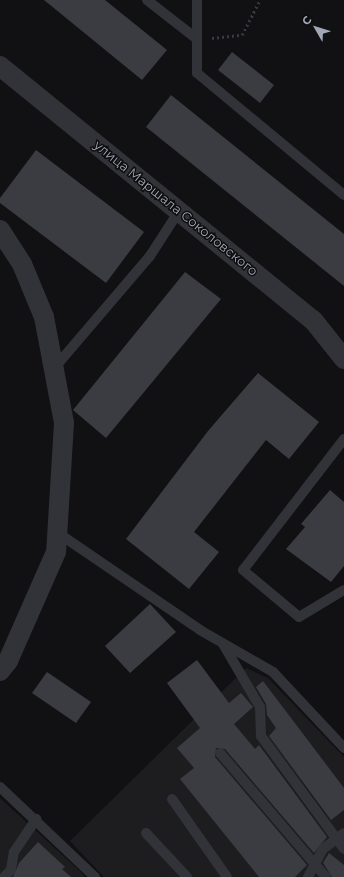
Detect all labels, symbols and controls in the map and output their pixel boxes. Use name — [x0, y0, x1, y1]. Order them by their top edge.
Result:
north arrow — [296, 8, 336, 48]
text: С — [299, 13, 315, 28]
street label: улица Маршала Соколовского — [91, 137, 261, 279]

